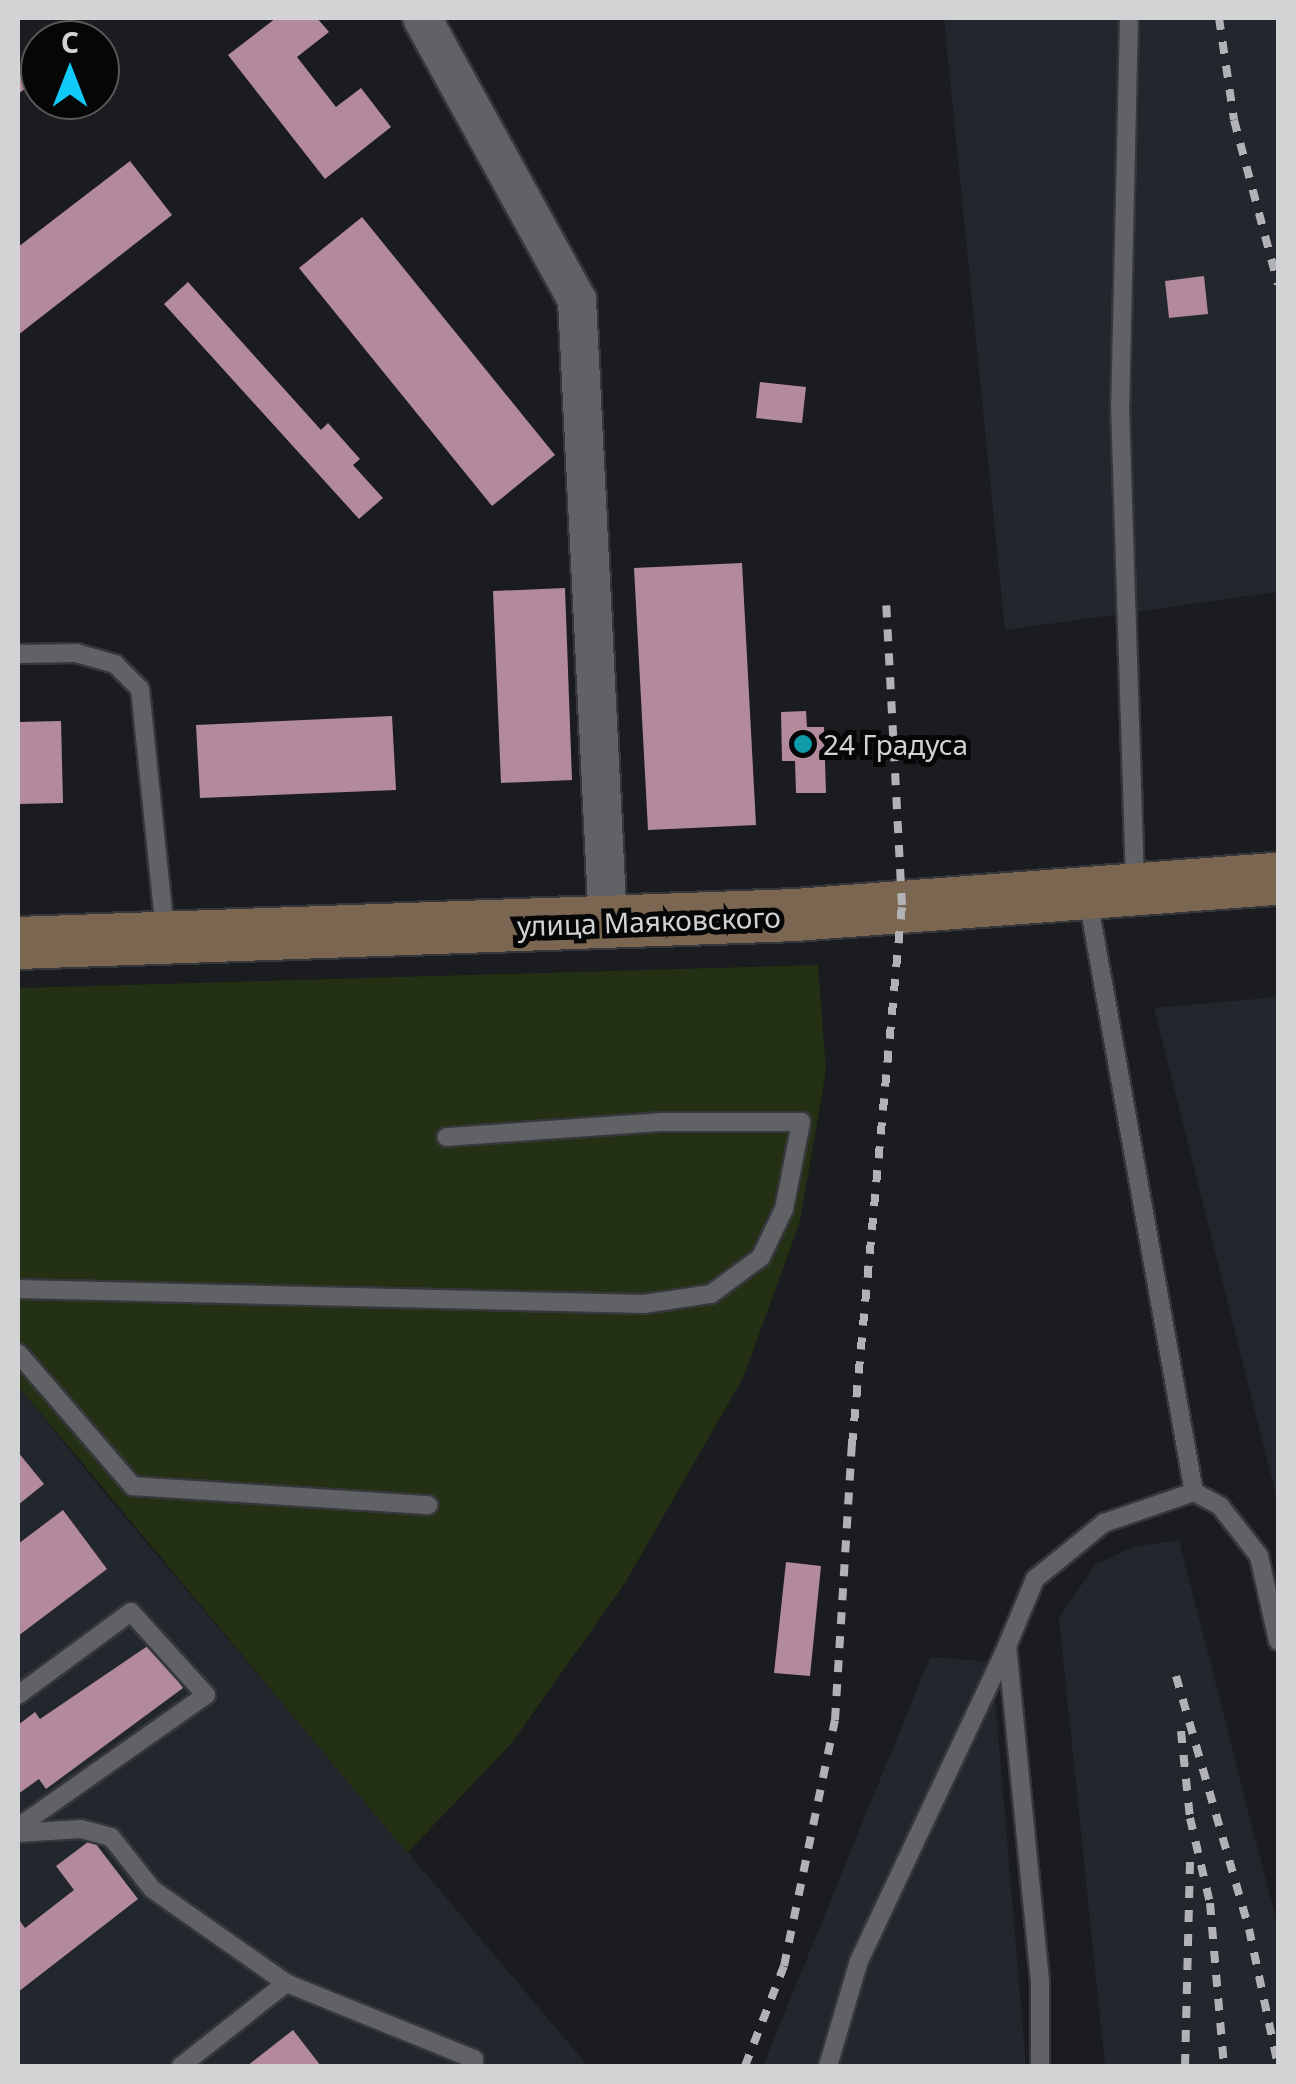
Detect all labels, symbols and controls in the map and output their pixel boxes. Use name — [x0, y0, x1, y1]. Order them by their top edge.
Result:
north arrow — [20, 20, 120, 120]
text: С — [61, 23, 79, 61]
place label: 24 Градуса — [823, 727, 968, 761]
marker: 24 Градуса — [792, 733, 814, 755]
street label: улица Маяковского — [517, 900, 781, 942]

